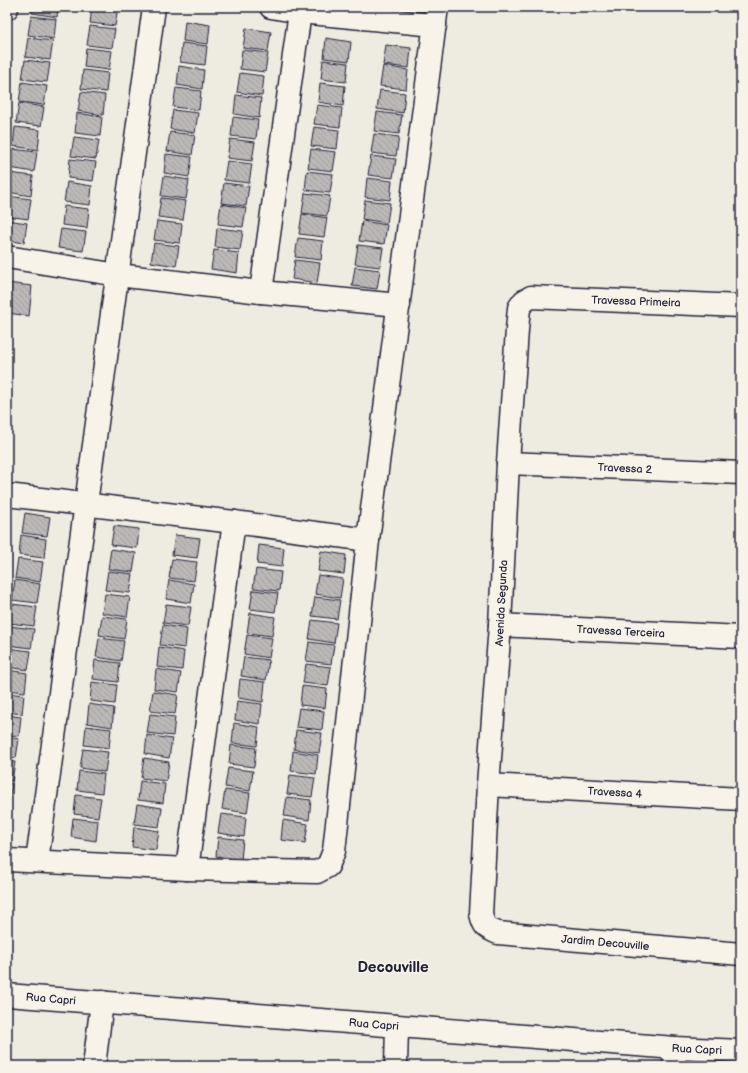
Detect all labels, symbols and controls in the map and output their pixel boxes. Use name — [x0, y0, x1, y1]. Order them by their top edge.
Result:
street label: Travessa Primeira — [591, 293, 681, 310]
street label: Travessa 2 — [597, 461, 653, 476]
street label: Avenida Segunda — [493, 559, 510, 647]
street label: Travessa Terceira — [576, 623, 665, 640]
street label: Travessa 4 — [587, 785, 643, 801]
street label: Jardim Decouville — [561, 932, 650, 953]
district label: Decouville — [357, 958, 429, 977]
street label: Rua Capri — [25, 991, 76, 1007]
street label: Rua Capri — [348, 1016, 399, 1033]
street label: Rua Capri — [671, 1042, 722, 1057]

